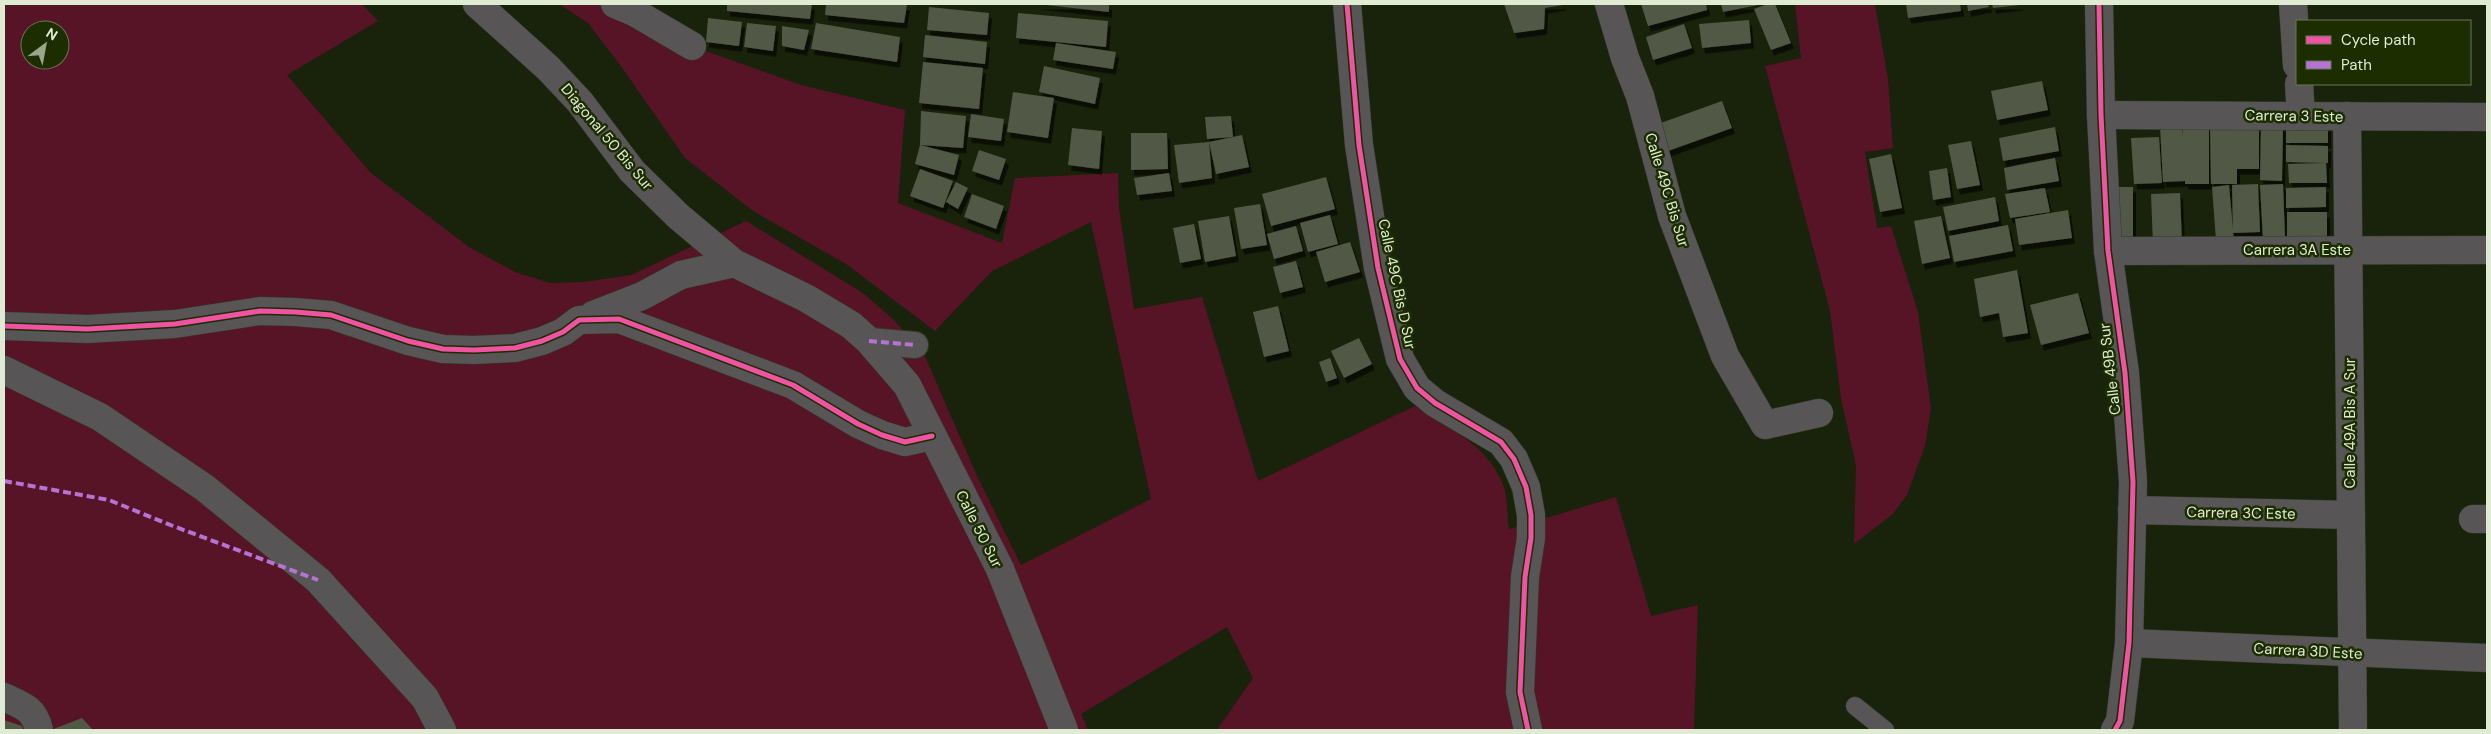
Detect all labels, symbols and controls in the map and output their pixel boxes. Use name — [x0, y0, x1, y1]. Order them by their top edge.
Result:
north arrow — [20, 20, 70, 70]
legend — [2296, 20, 2471, 85]
text: N — [43, 24, 61, 44]
text: Cycle path — [2341, 30, 2416, 50]
text: Path — [2341, 55, 2372, 75]
street label: Diagonal 50 Bis Sur — [556, 79, 658, 195]
street label: Carrera 3 Este — [2244, 105, 2344, 127]
street label: Calle 49C Bis Sur — [1640, 130, 1694, 250]
street label: Calle 49C Bis D Sur — [1373, 217, 1421, 351]
street label: Carrera 3A Este — [2243, 240, 2351, 260]
street label: Calle 49B Sur — [2094, 321, 2126, 416]
street label: Calle 49A Bis A Sur — [2340, 357, 2360, 488]
street label: Calle 50 Sur — [951, 487, 1007, 572]
street label: Carrera 3C Este — [2186, 502, 2296, 524]
street label: Carrera 3D Este — [2253, 638, 2363, 664]

